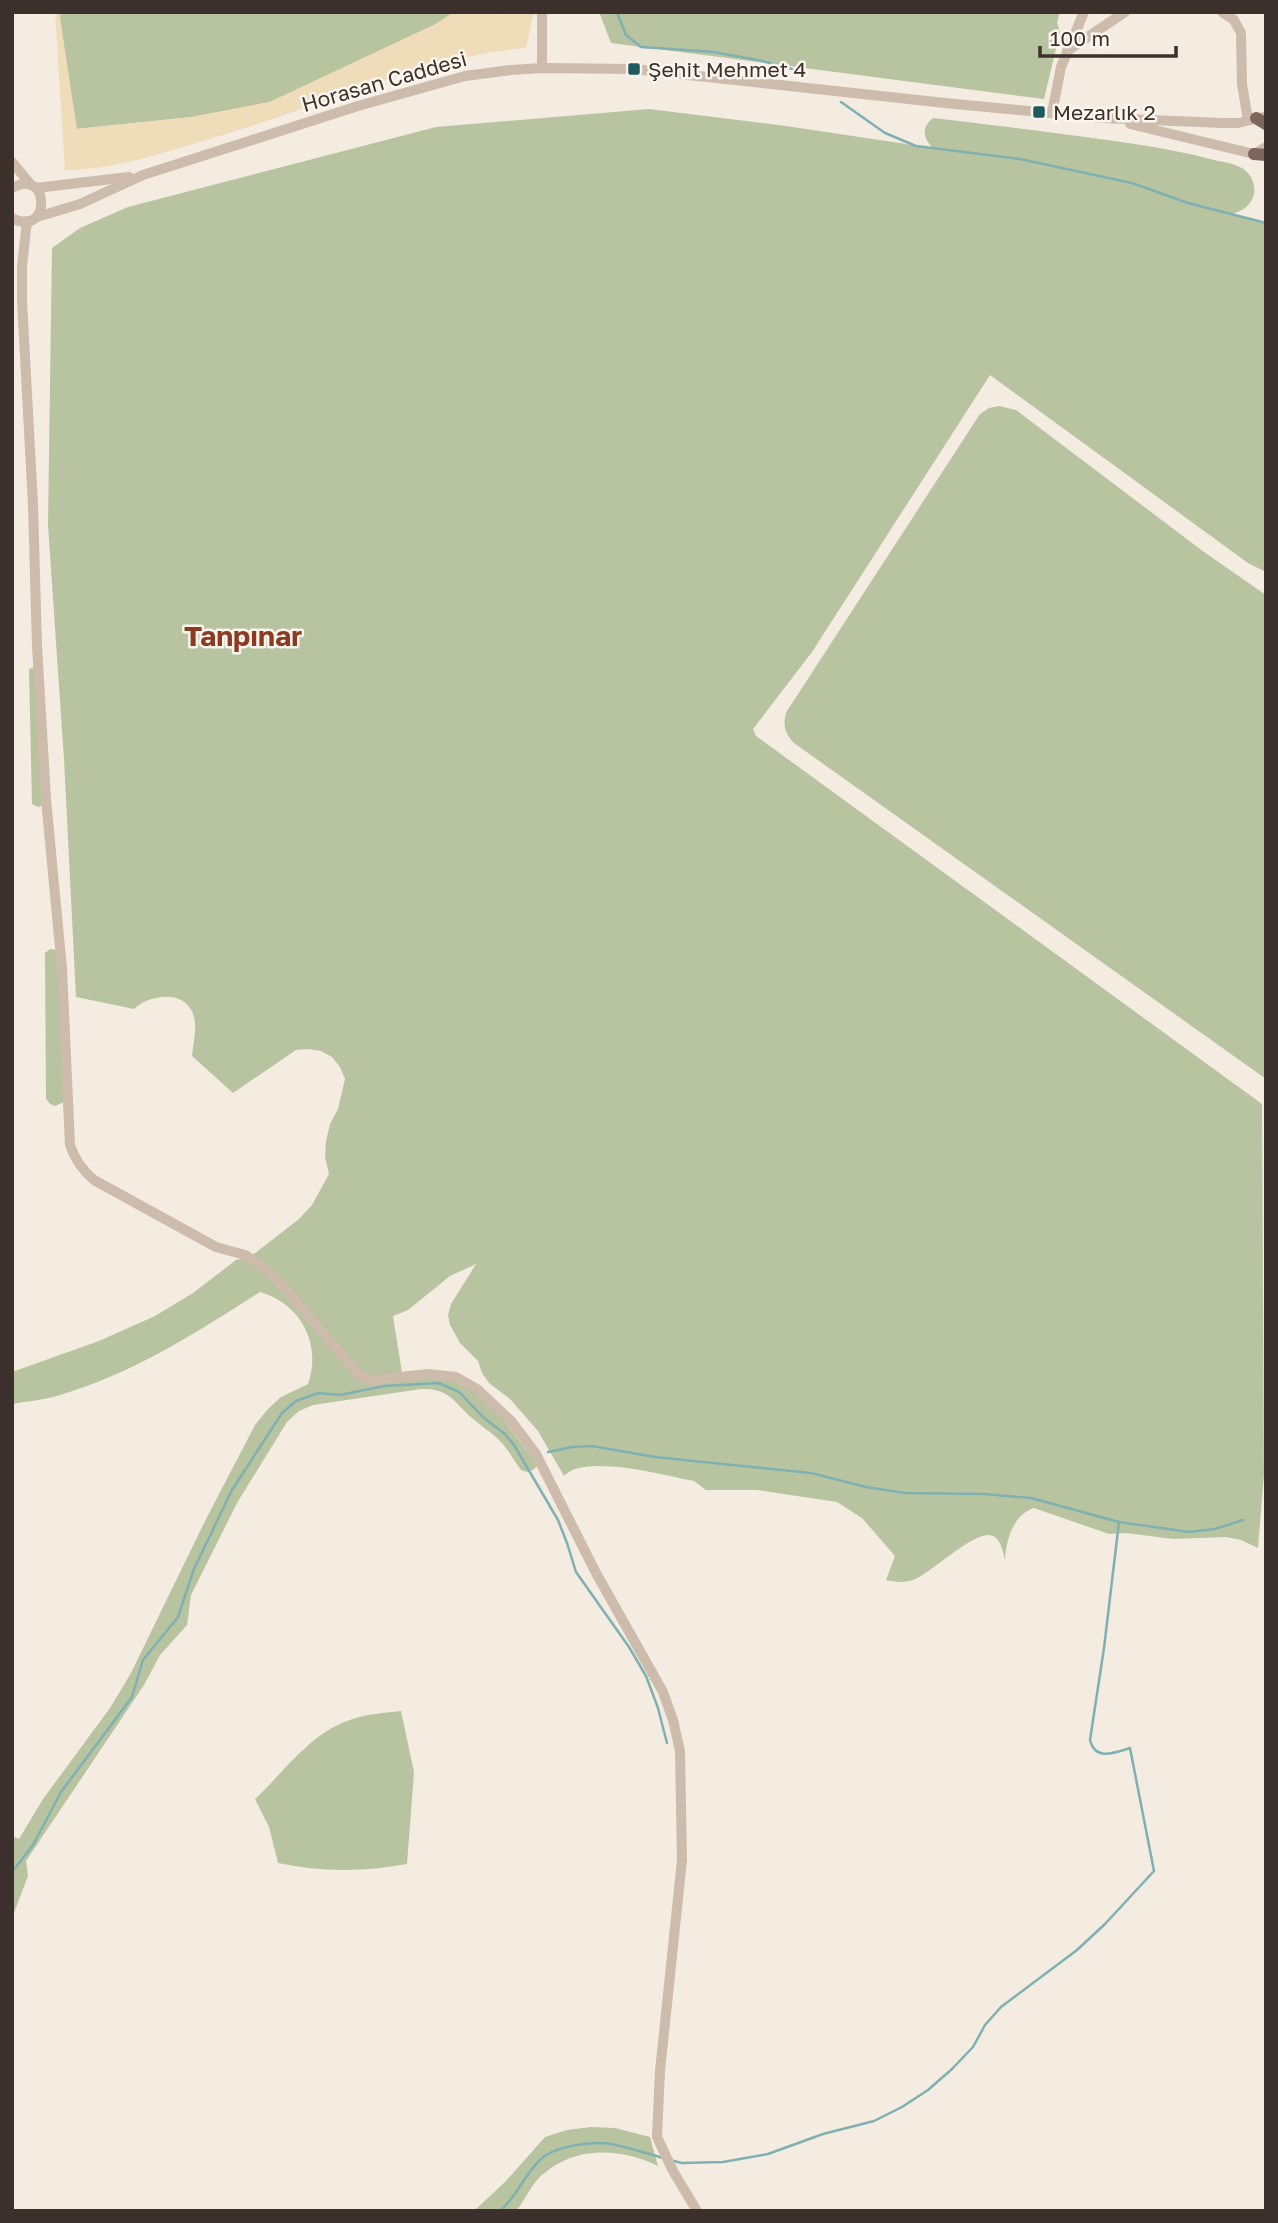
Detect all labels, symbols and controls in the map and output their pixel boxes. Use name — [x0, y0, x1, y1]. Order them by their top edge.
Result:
scale bar — [1040, 14, 1176, 58]
text: 100 m — [1050, 25, 1110, 51]
street label: Horasan Caddesi — [298, 45, 470, 117]
place label: Şehit Mehmet 4 — [648, 56, 806, 82]
marker: Şehit Mehmet 4 — [626, 61, 642, 77]
place label: Mezarlık 2 — [1053, 99, 1156, 125]
marker: Mezarlık 2 — [1031, 104, 1047, 120]
district label: Tanpınar — [184, 619, 302, 652]

